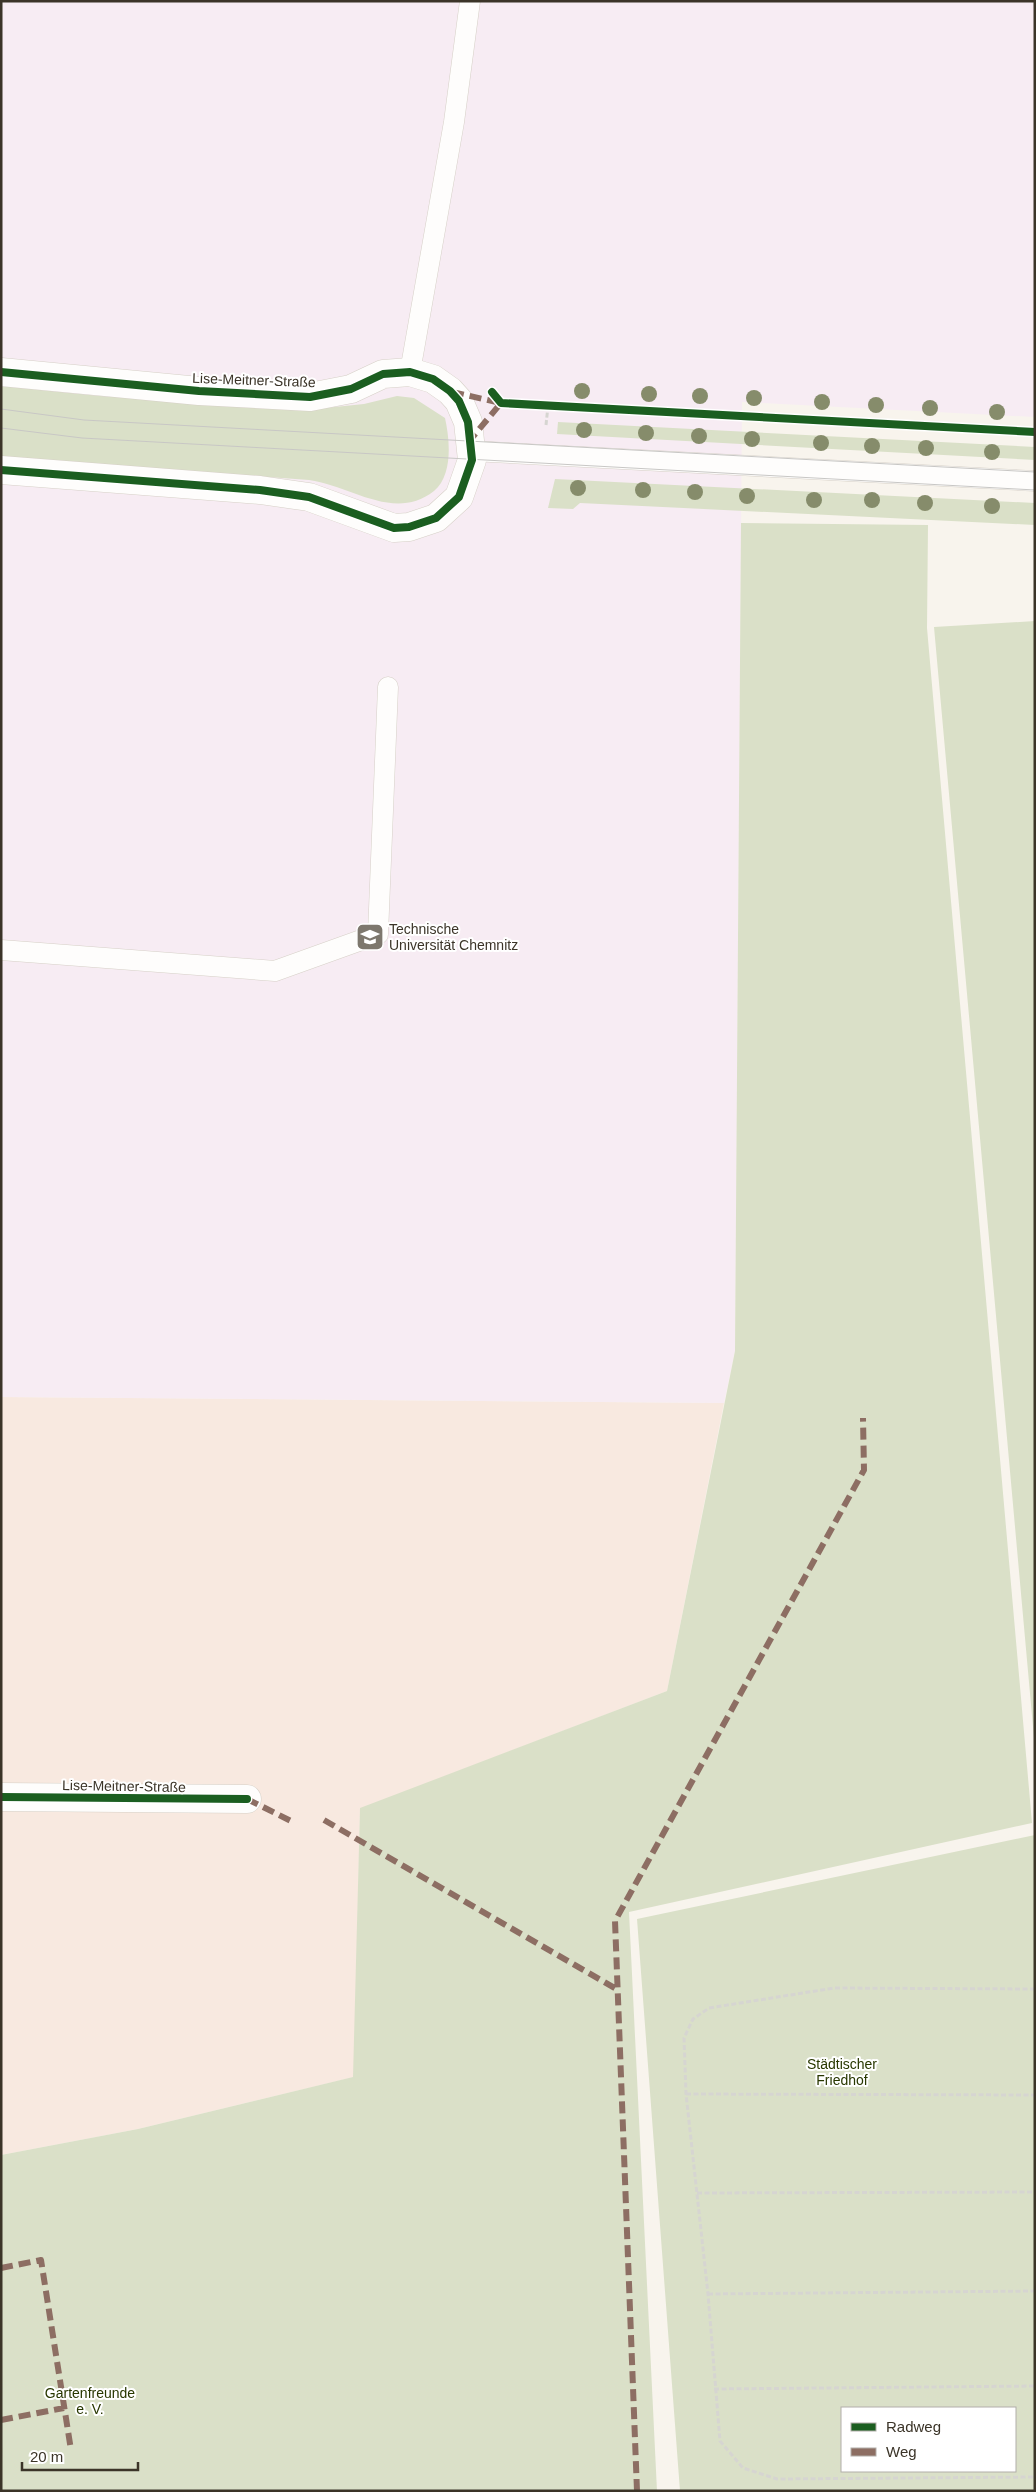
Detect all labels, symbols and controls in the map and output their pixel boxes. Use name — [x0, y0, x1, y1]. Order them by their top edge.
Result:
street label: Lise-Meitner-Straße — [192, 370, 316, 390]
place label: Technische Universität Chemnitz — [389, 921, 518, 953]
school or university icon: Technische Universität Chemnitz — [355, 922, 385, 952]
street label: Lise-Meitner-Straße — [62, 1777, 186, 1795]
park label: Städtischer Friedhof — [807, 2056, 877, 2088]
park label: Gartenfreunde e. V. — [45, 2385, 135, 2417]
legend — [841, 2407, 1016, 2472]
text: Radweg — [886, 2418, 941, 2435]
scale bar — [22, 2440, 139, 2472]
text: Weg — [886, 2443, 917, 2460]
text: 20 m — [30, 2448, 63, 2465]

